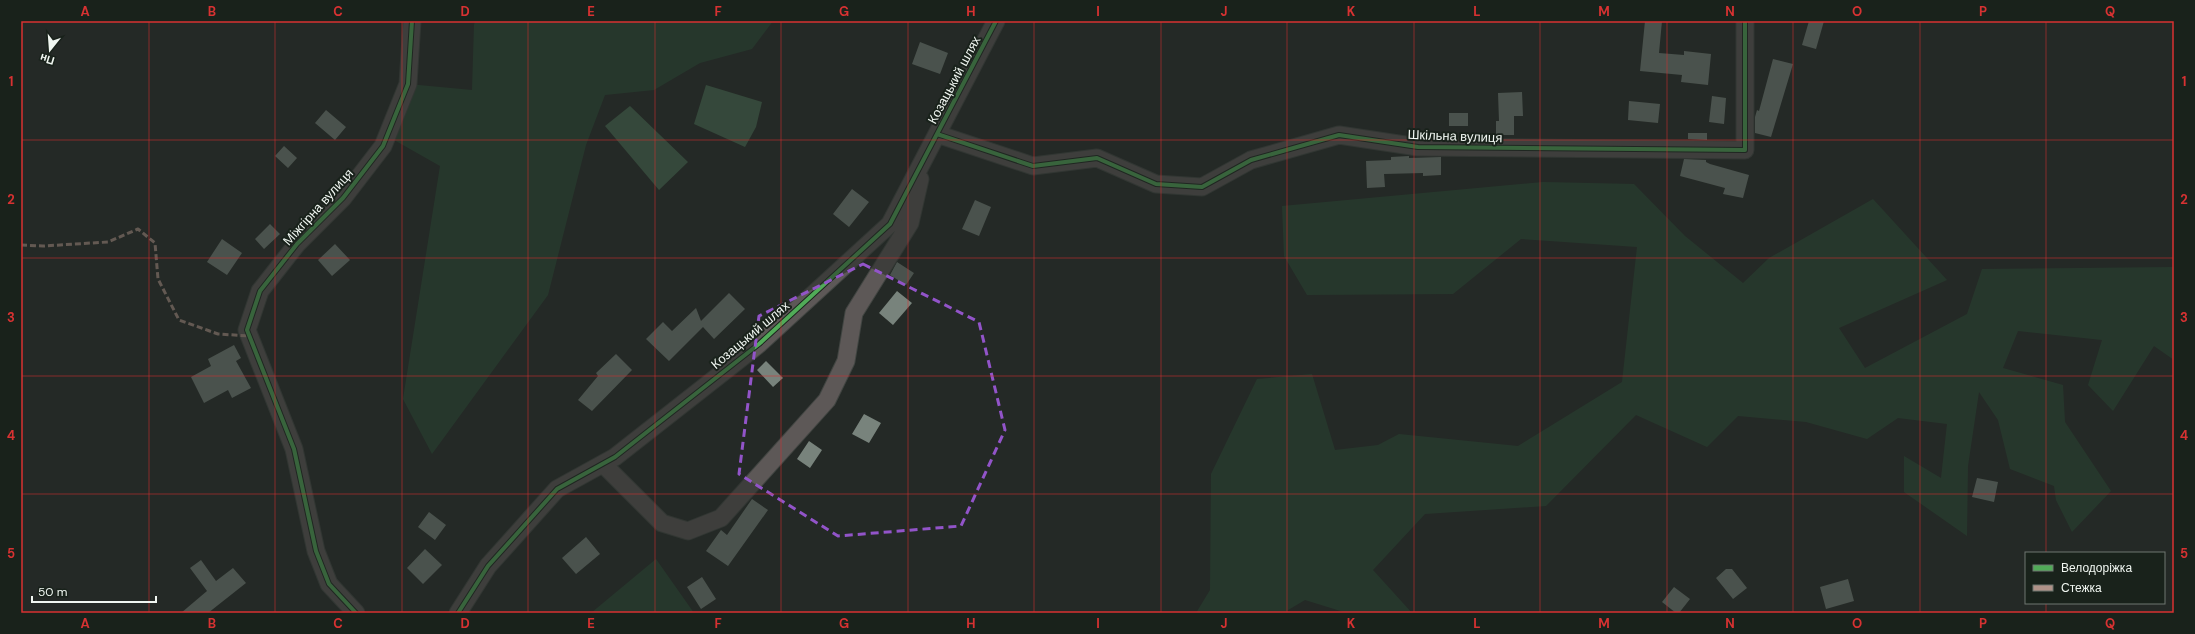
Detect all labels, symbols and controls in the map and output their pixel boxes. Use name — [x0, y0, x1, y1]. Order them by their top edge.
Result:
text: A — [80, 3, 90, 20]
text: B — [208, 3, 216, 20]
text: C — [333, 3, 343, 20]
text: D — [460, 3, 470, 20]
text: E — [587, 3, 595, 20]
text: F — [714, 3, 722, 20]
text: G — [839, 3, 849, 20]
text: H — [966, 3, 976, 20]
text: I — [1096, 3, 1100, 20]
text: J — [1220, 3, 1228, 20]
text: K — [1347, 3, 1356, 20]
text: L — [1473, 3, 1481, 20]
text: M — [1598, 3, 1610, 20]
text: N — [1725, 3, 1735, 20]
text: O — [1852, 3, 1862, 20]
text: P — [1979, 3, 1987, 20]
text: Q — [2105, 3, 2115, 20]
north arrow — [30, 30, 70, 70]
street label: Козацький шлях — [924, 33, 985, 127]
text: Пн — [38, 51, 56, 68]
text: 1 — [9, 73, 13, 90]
text: 1 — [2182, 73, 2186, 90]
street label: Шкільна вулиця — [1407, 126, 1503, 146]
street label: Міжгірна вулиця — [279, 165, 357, 249]
text: 2 — [7, 191, 15, 208]
text: 2 — [2180, 191, 2188, 208]
street label: Козацький шлях — [707, 297, 793, 373]
text: 3 — [7, 309, 15, 326]
text: 3 — [2180, 309, 2188, 326]
text: 4 — [7, 427, 15, 444]
text: 4 — [2180, 427, 2188, 444]
text: 5 — [7, 545, 15, 562]
text: 5 — [2180, 545, 2188, 562]
legend — [2025, 552, 2165, 604]
text: Велодоріжка — [2061, 560, 2132, 576]
scale bar — [32, 578, 156, 604]
text: Стежка — [2061, 580, 2102, 596]
text: 50 m — [38, 584, 67, 600]
text: A — [80, 615, 90, 632]
text: B — [208, 615, 216, 632]
text: C — [333, 615, 343, 632]
text: D — [460, 615, 470, 632]
text: E — [587, 615, 595, 632]
text: F — [714, 615, 722, 632]
text: G — [839, 615, 849, 632]
text: H — [966, 615, 976, 632]
text: I — [1096, 615, 1100, 632]
text: J — [1220, 615, 1228, 632]
text: K — [1347, 615, 1356, 632]
text: L — [1473, 615, 1481, 632]
text: M — [1598, 615, 1610, 632]
text: N — [1725, 615, 1735, 632]
text: O — [1852, 615, 1862, 632]
text: P — [1979, 615, 1987, 632]
text: Q — [2105, 615, 2115, 632]

